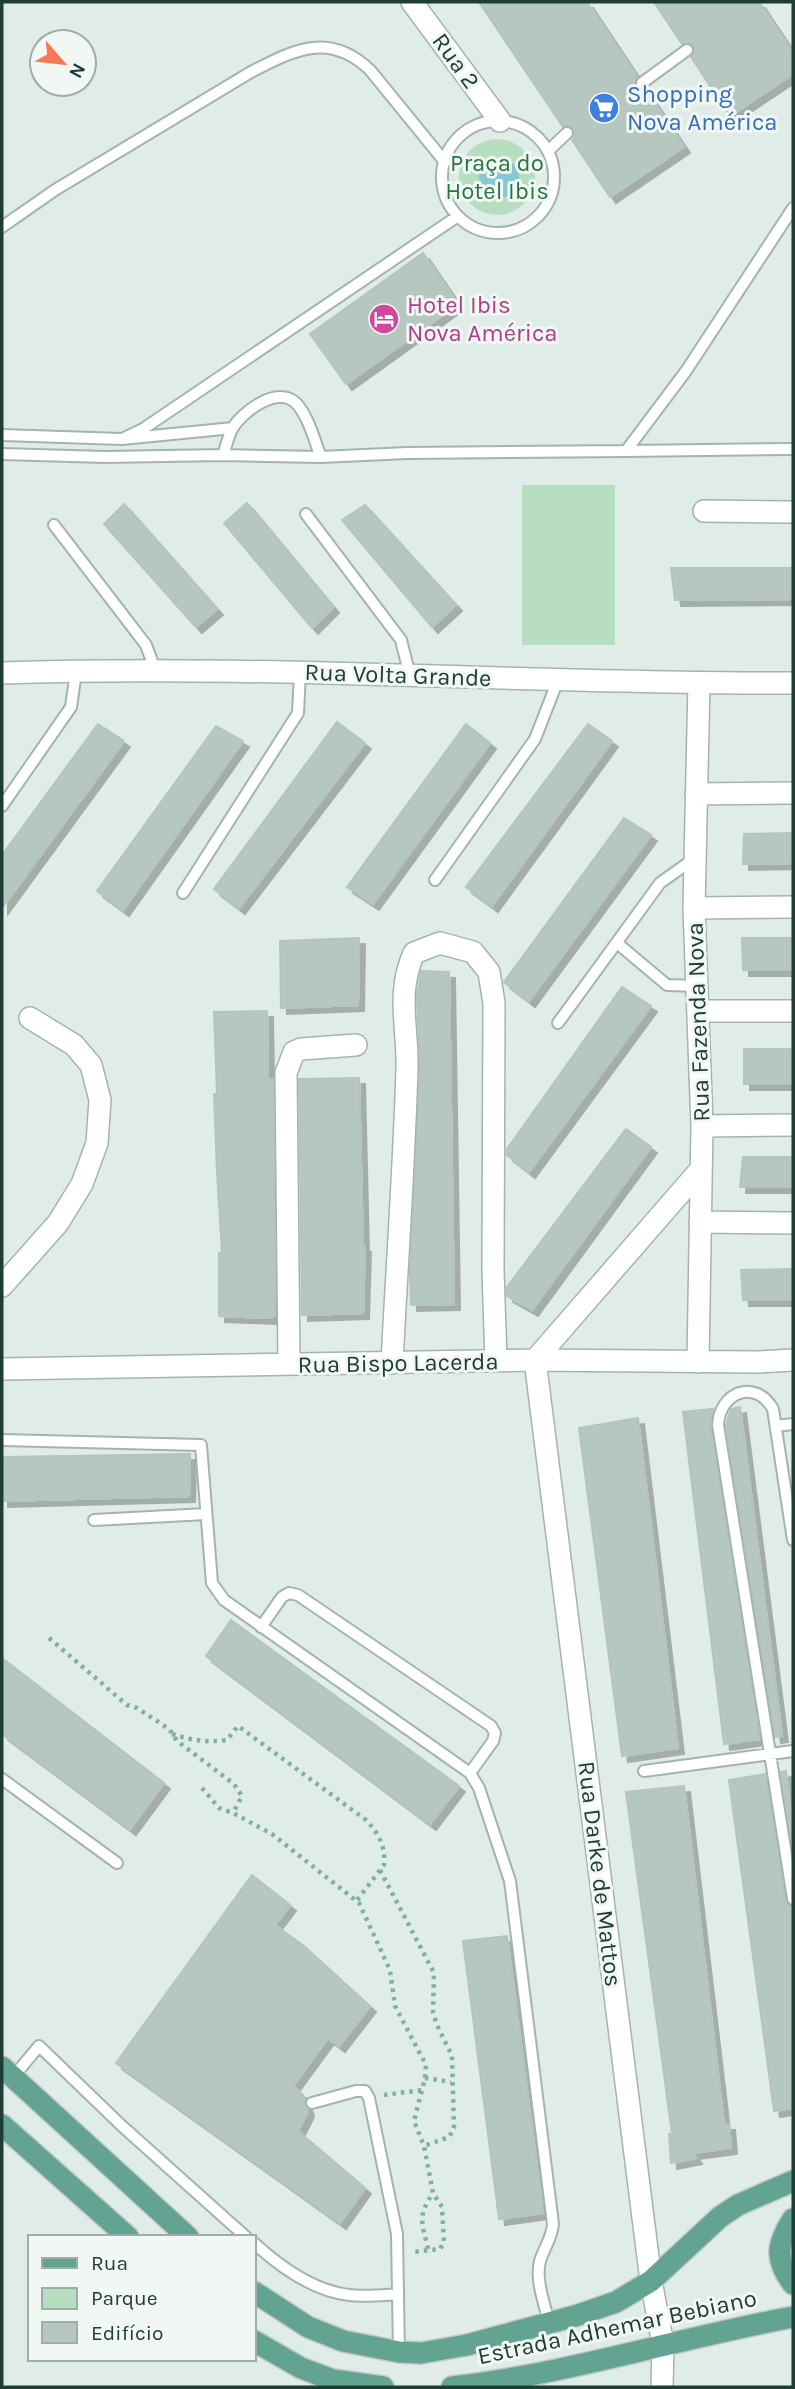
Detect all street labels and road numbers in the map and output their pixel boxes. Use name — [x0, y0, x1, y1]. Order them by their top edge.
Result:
street label: Rua 2 — [426, 28, 486, 94]
street label: Rua Volta Grande — [304, 658, 492, 692]
street label: Rua Fazenda Nova — [681, 922, 715, 1122]
street label: Rua Bispo Lacerda — [297, 1347, 499, 1379]
street label: Rua Darke de Mattos — [572, 1760, 628, 1988]
street label: Estrada Adhemar Bebiano — [475, 2284, 759, 2370]

